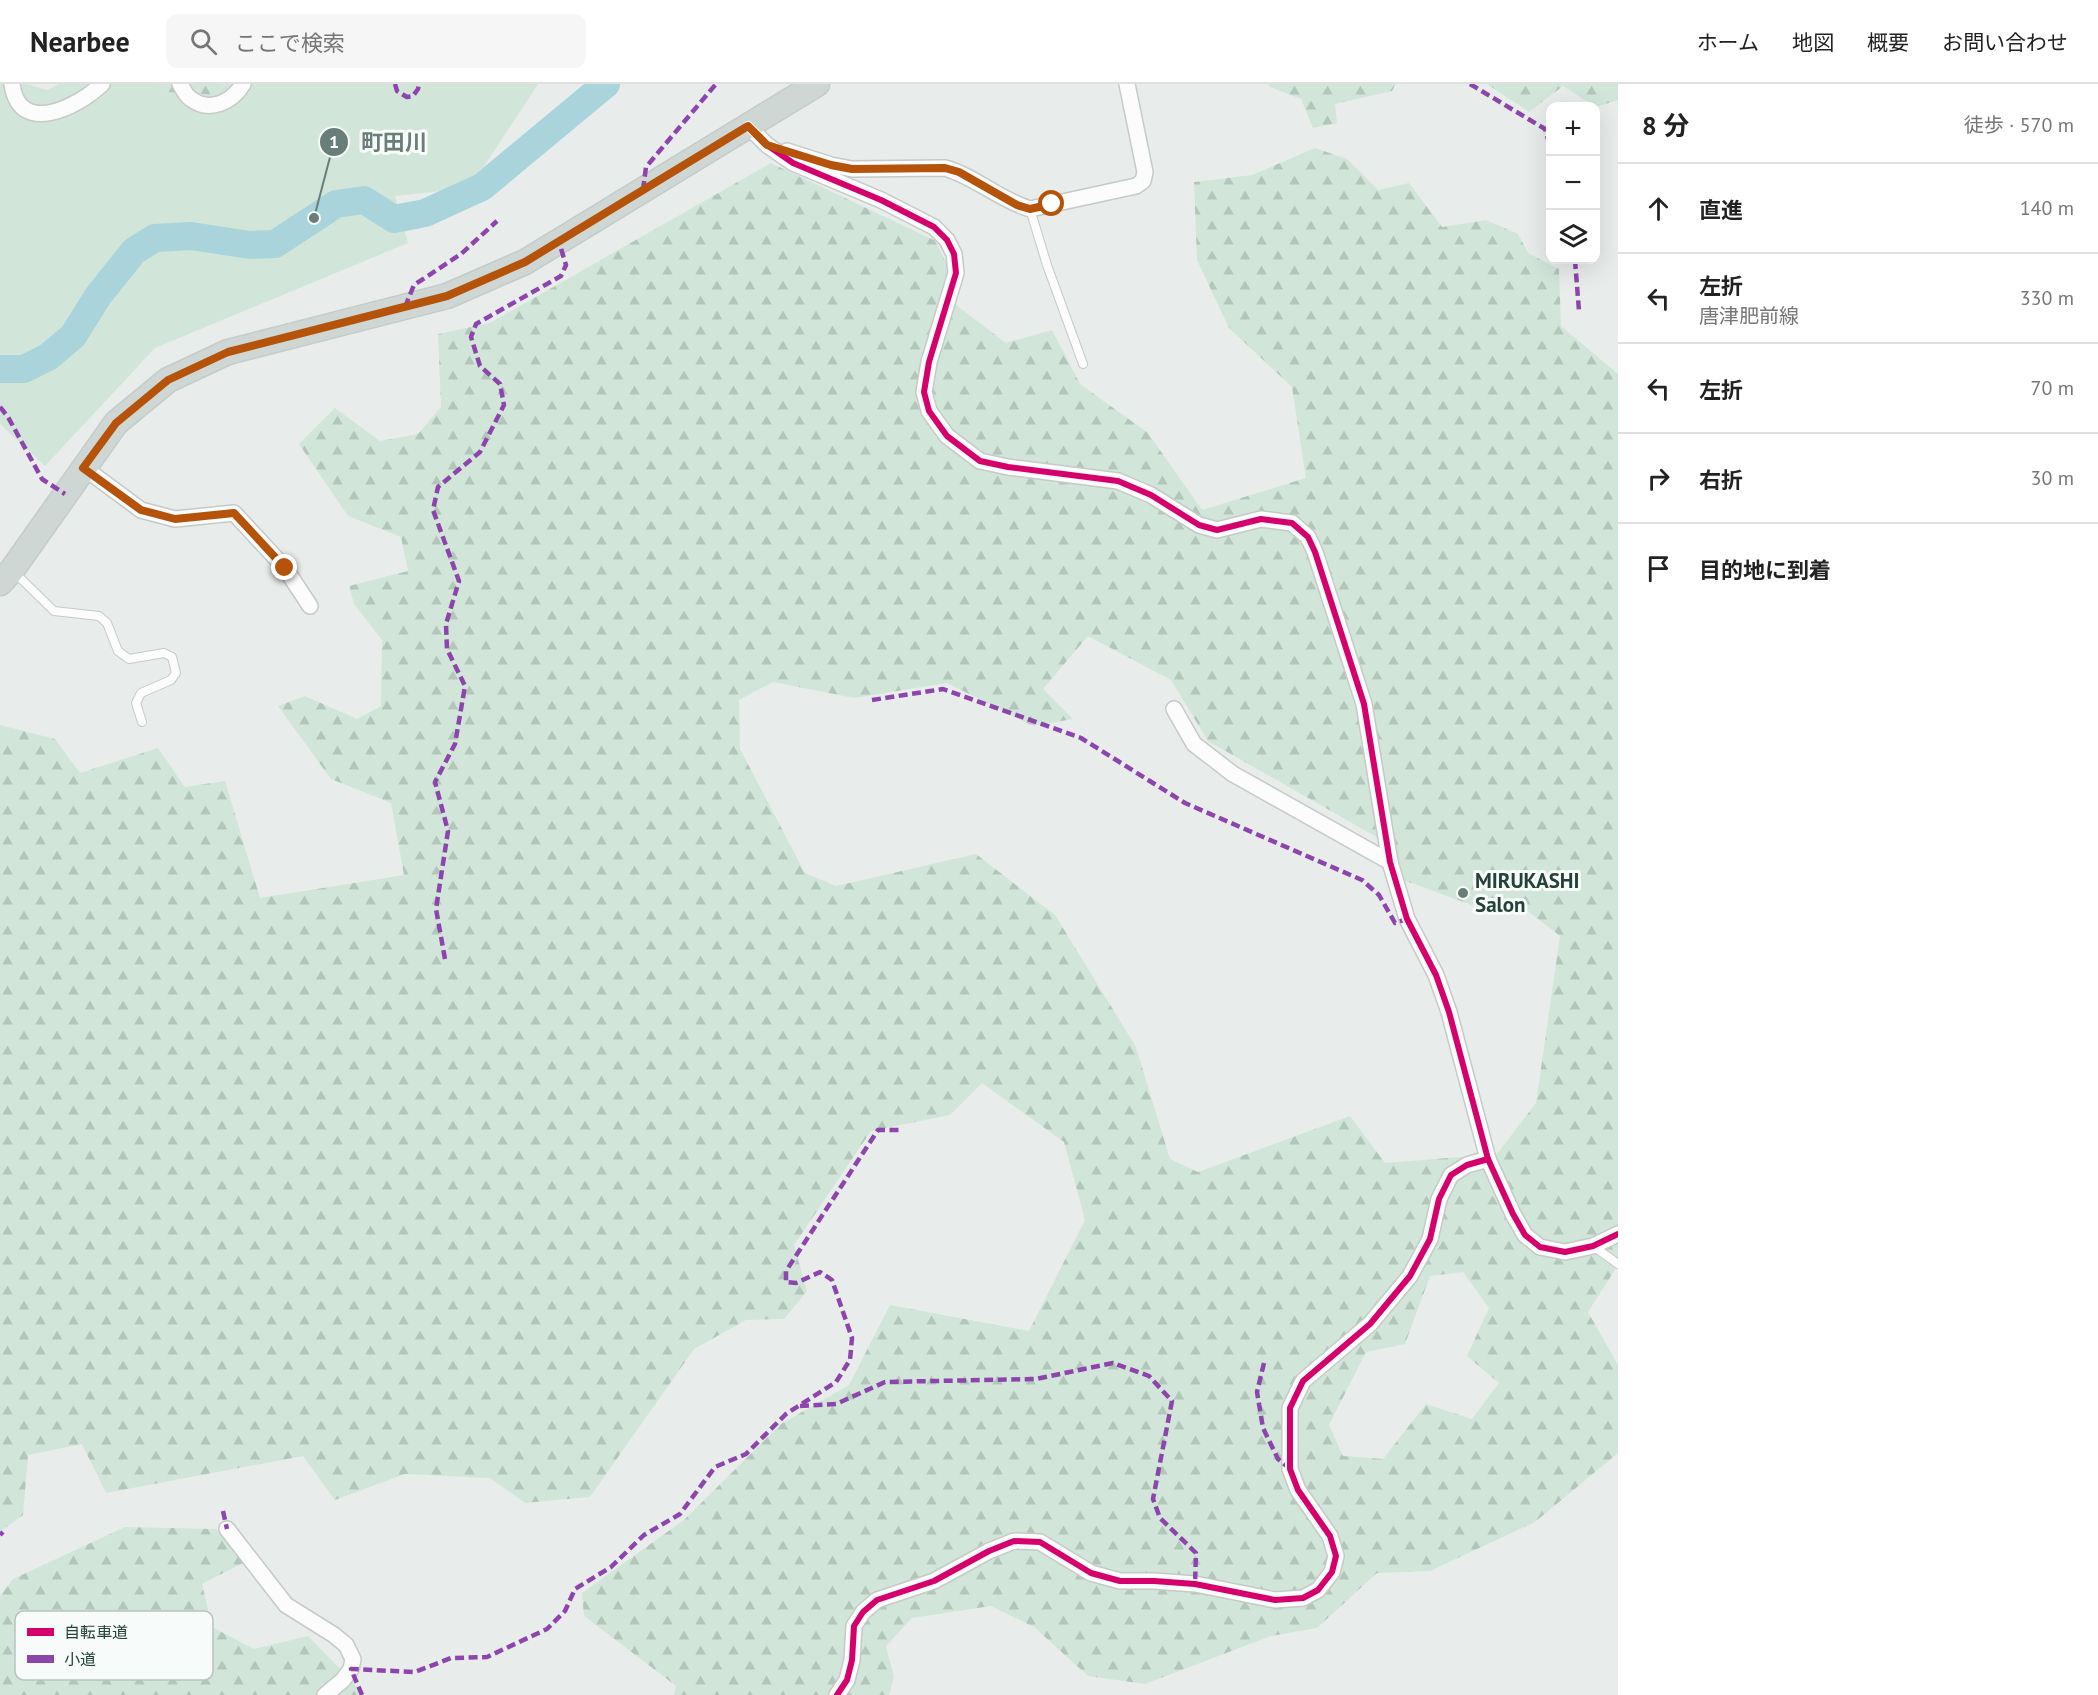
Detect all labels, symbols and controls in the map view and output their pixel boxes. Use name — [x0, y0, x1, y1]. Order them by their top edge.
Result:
search box — [166, 14, 586, 68]
text: Nearbee — [30, 23, 130, 60]
icon: search — [187, 25, 220, 58]
text: ここで検索 — [235, 29, 345, 57]
text: ホーム — [1697, 29, 1759, 56]
text: 地図 — [1792, 29, 1834, 56]
text: 概要 — [1867, 29, 1909, 56]
text: お問い合わせ — [1942, 29, 2068, 56]
map controls — [1546, 102, 1600, 264]
button: + — [1546, 102, 1600, 156]
text: 8 分 — [1642, 109, 1689, 142]
text: 徒歩 · 570 m — [1964, 112, 2074, 138]
callout: 町田川 — [319, 122, 439, 162]
text: 町田川 — [361, 128, 427, 156]
text: 1 — [329, 130, 339, 153]
button: − — [1546, 156, 1600, 210]
route start — [1038, 190, 1064, 216]
icon: ahead — [1642, 192, 1675, 225]
text: 140 m — [2020, 195, 2074, 221]
text: 直進 — [1699, 196, 1743, 224]
button: layers — [1546, 210, 1600, 264]
text: 左折 — [1699, 272, 1743, 300]
icon: left — [1642, 282, 1675, 315]
text: 330 m — [2020, 285, 2074, 311]
text: 唐津肥前線 — [1699, 303, 1799, 329]
icon: left — [1642, 372, 1675, 405]
text: 70 m — [2031, 375, 2074, 401]
text: 左折 — [1699, 376, 1743, 404]
icon: right — [1642, 462, 1675, 495]
text: 30 m — [2031, 465, 2074, 491]
text: 右折 — [1699, 466, 1743, 494]
icon: arrive — [1642, 552, 1675, 585]
route end — [271, 554, 297, 580]
text: 目的地に到着 — [1699, 556, 1831, 584]
place label: MIRUKASHI Salon — [1475, 867, 1579, 918]
marker: MIRUKASHI Salon — [1456, 886, 1470, 900]
legend — [15, 1611, 213, 1680]
text: 自転車道 — [64, 1622, 128, 1642]
text: 小道 — [64, 1649, 96, 1669]

